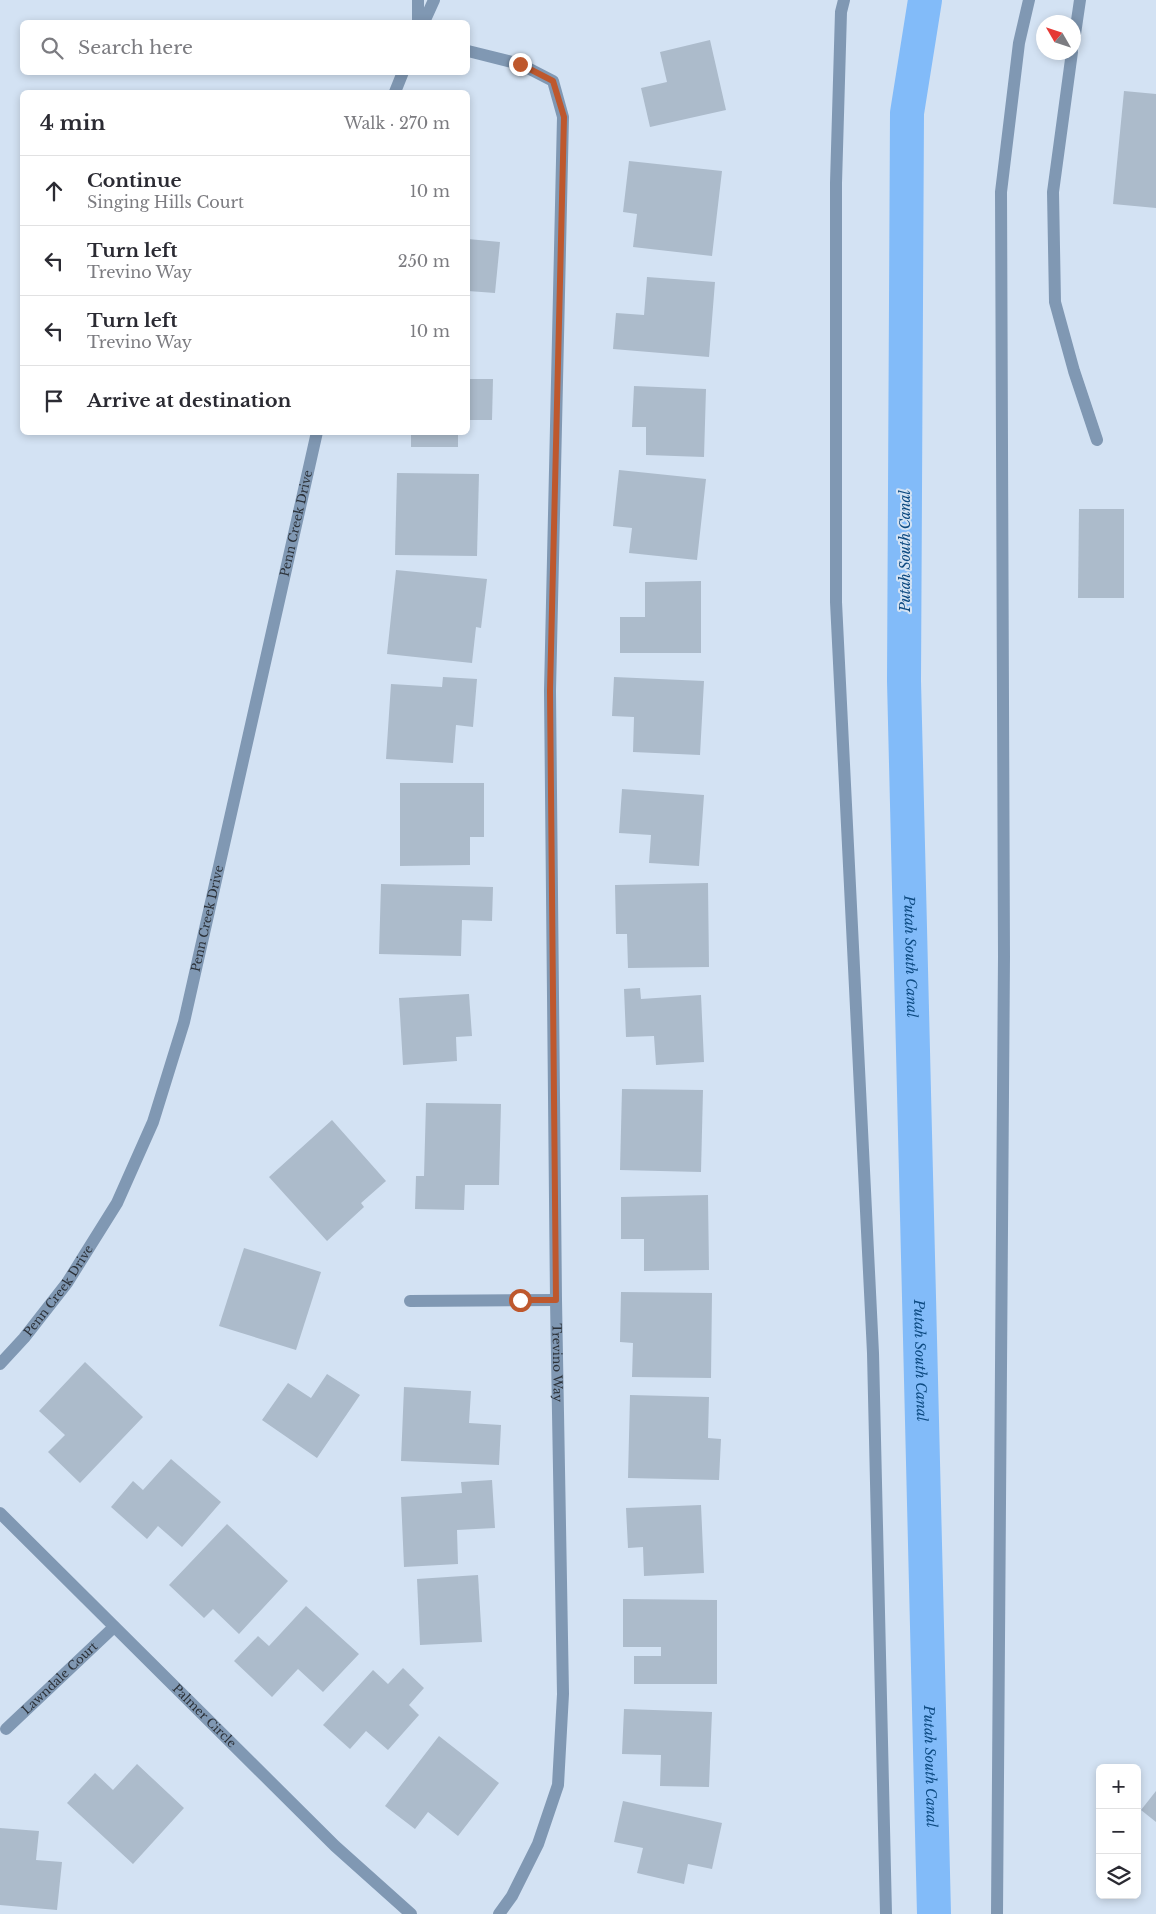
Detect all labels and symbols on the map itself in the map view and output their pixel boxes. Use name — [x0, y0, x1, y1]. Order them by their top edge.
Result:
north arrow — [1036, 15, 1081, 60]
route end — [509, 53, 532, 76]
street label: Penn Creek Drive — [277, 468, 315, 578]
water label: Putah South Canal — [896, 489, 914, 613]
street label: Penn Creek Drive — [188, 864, 226, 973]
water label: Putah South Canal — [900, 894, 921, 1018]
street label: Penn Creek Drive — [20, 1242, 96, 1339]
route start — [509, 1289, 532, 1312]
water label: Putah South Canal — [910, 1298, 931, 1422]
street label: Trevino Way — [549, 1323, 566, 1403]
street label: Lawndale Court — [19, 1638, 101, 1717]
street label: Palmer Circle — [170, 1681, 240, 1751]
water label: Putah South Canal — [920, 1704, 941, 1828]

